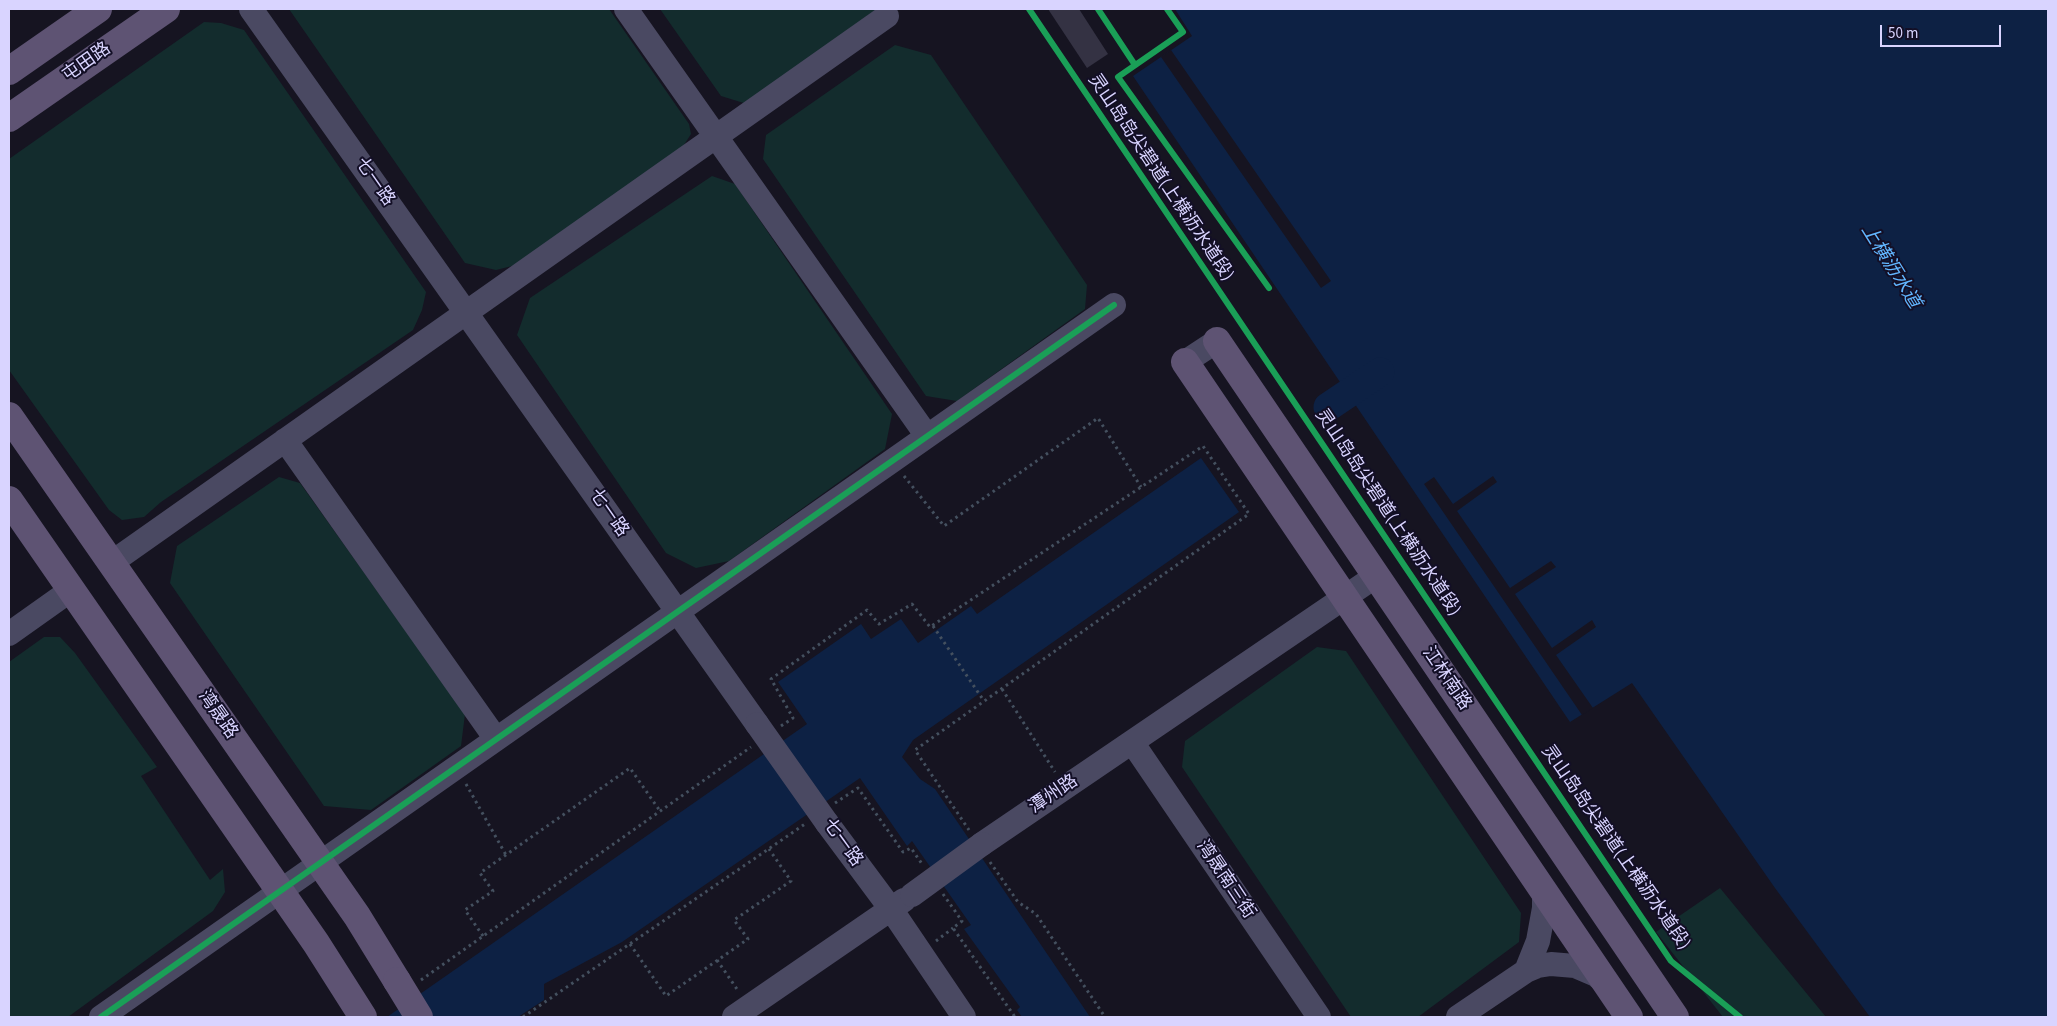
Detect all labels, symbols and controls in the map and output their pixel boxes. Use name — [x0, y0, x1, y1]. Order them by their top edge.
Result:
scale bar — [1882, 15, 2003, 47]
text: 50 m — [1888, 23, 1918, 44]
street label: 屯田路 — [59, 39, 115, 87]
street label: 灵山岛岛尖碧道(上横沥水道段) — [1083, 70, 1237, 286]
street label: 七一路 — [350, 154, 398, 210]
water label: 上横沥水道 — [1855, 221, 1925, 313]
street label: 灵山岛岛尖碧道(上横沥水道段) — [1310, 405, 1464, 621]
street label: 七一路 — [584, 485, 632, 541]
street label: 江林南路 — [1417, 643, 1475, 715]
street label: 湾晟路 — [193, 687, 241, 743]
street label: 灵山岛岛尖碧道(上横沥水道段) — [1536, 741, 1694, 955]
street label: 潭州路 — [1026, 771, 1082, 819]
street label: 七一路 — [817, 815, 867, 871]
street label: 湾晟南三街 — [1191, 837, 1259, 923]

